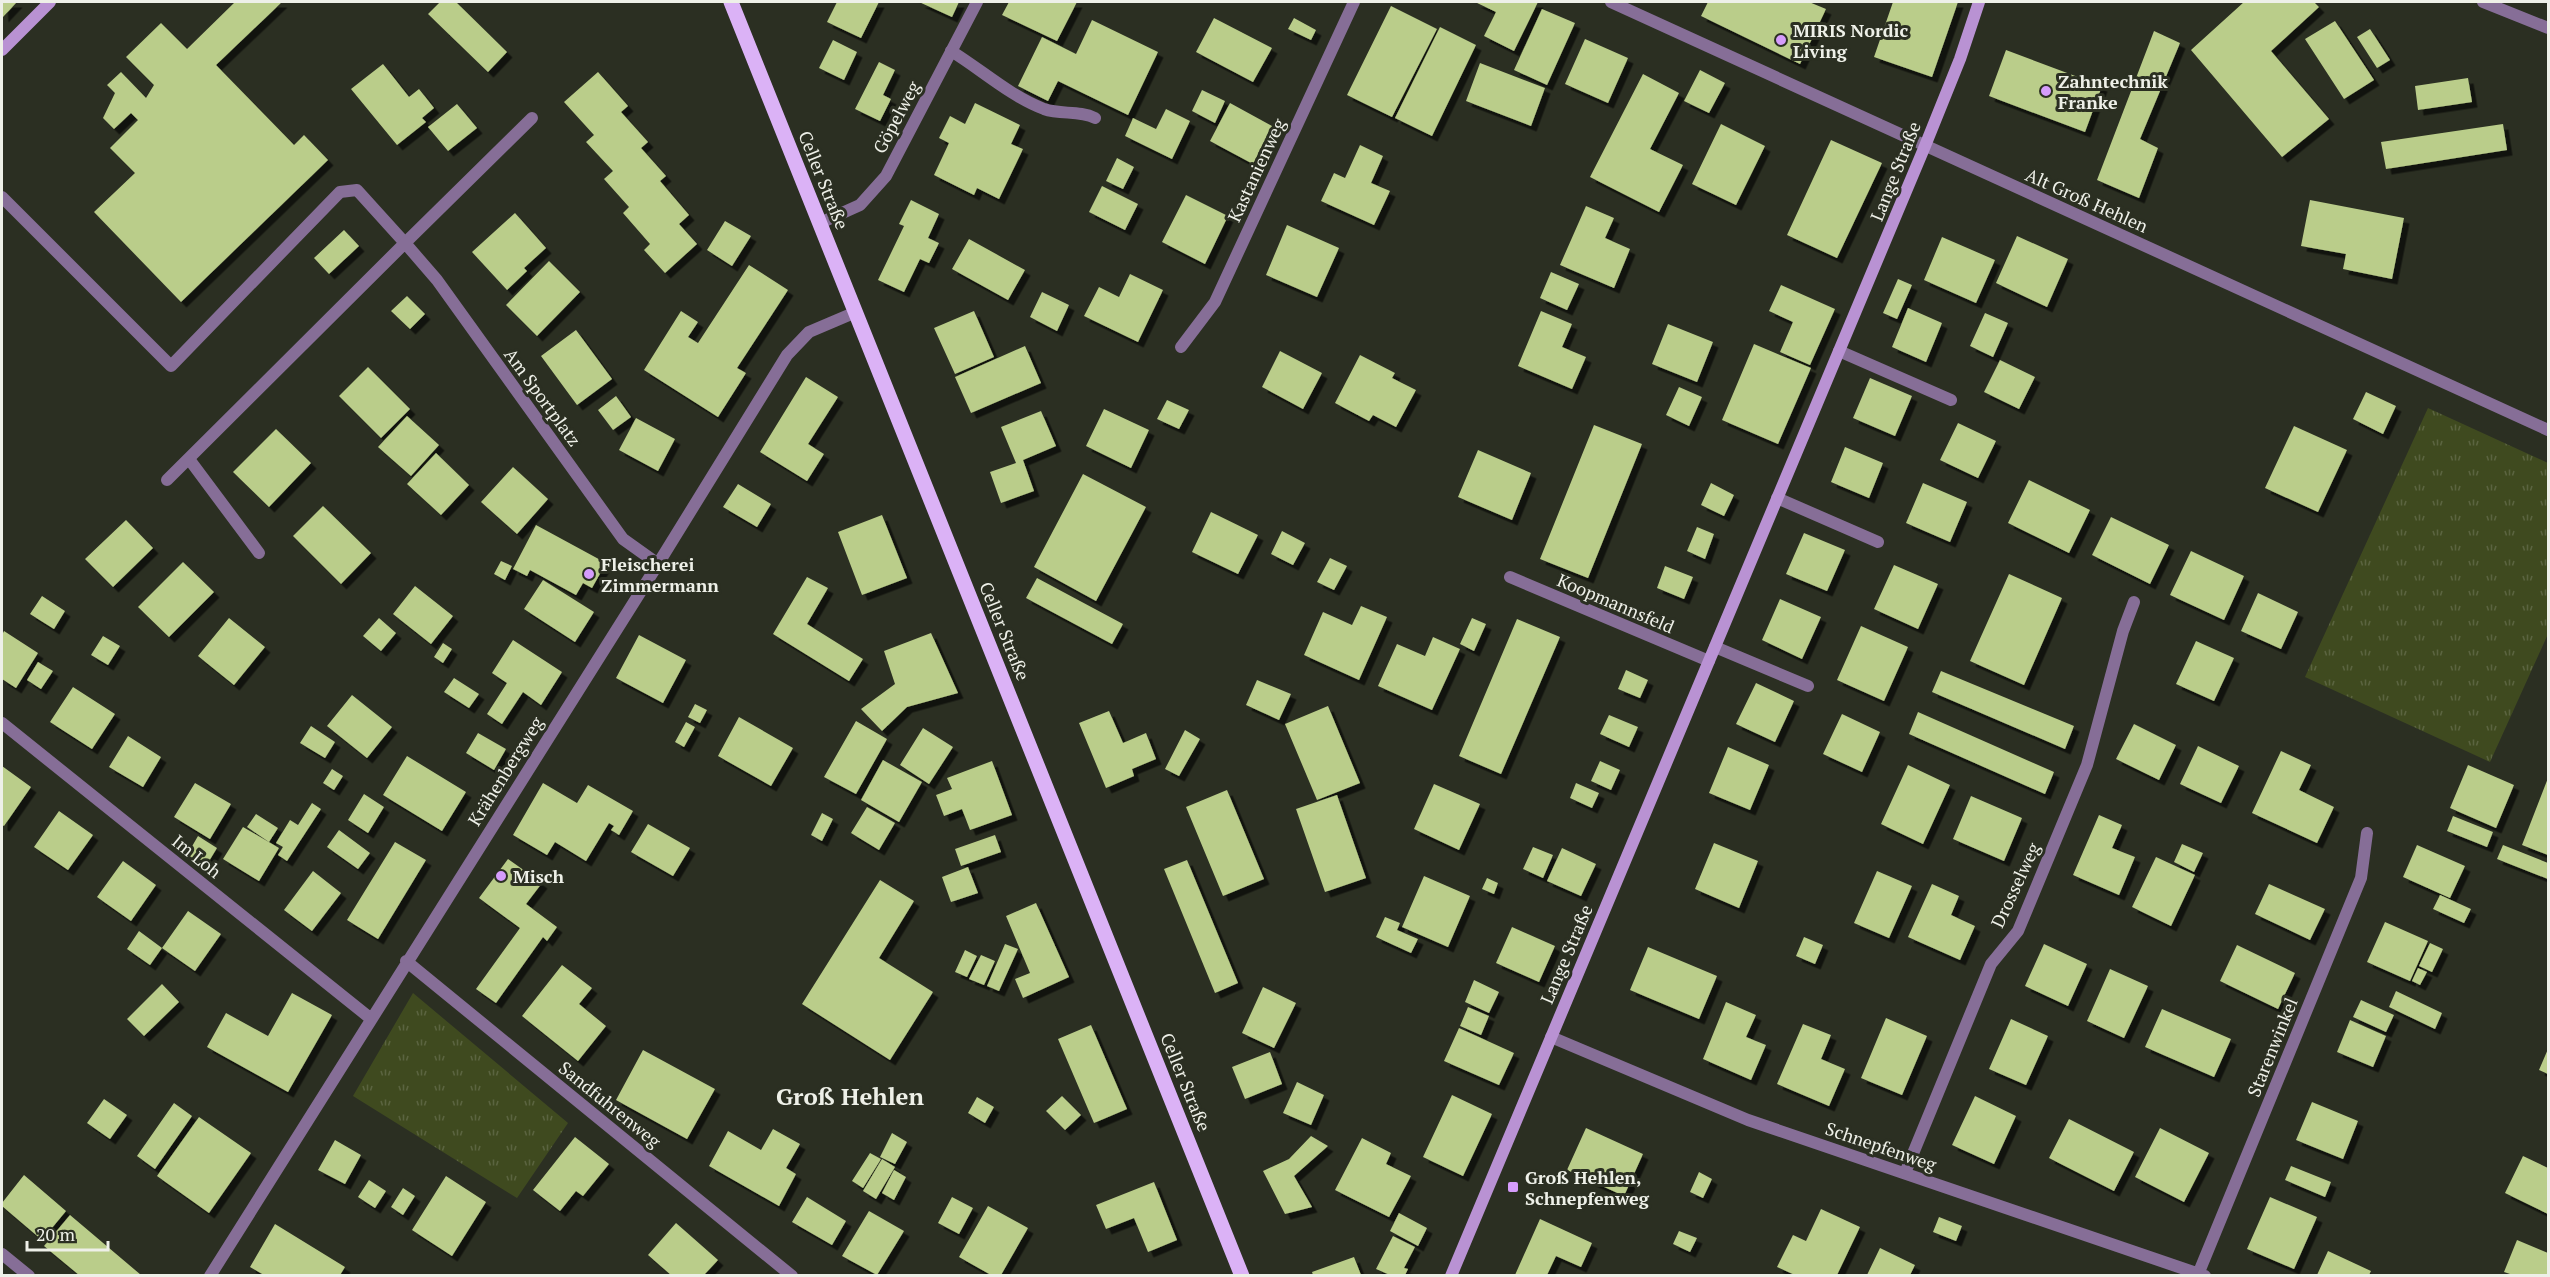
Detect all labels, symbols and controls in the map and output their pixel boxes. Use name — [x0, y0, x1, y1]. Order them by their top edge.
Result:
place label: MIRIS Nordic Living — [1793, 18, 1908, 63]
marker: MIRIS Nordic Living — [1774, 33, 1788, 47]
place label: Zahntechnik Franke — [2058, 69, 2168, 114]
street label: Göpelweg — [867, 76, 925, 157]
marker: Zahntechnik Franke — [2039, 84, 2053, 98]
street label: Kastanienweg — [1222, 114, 1291, 226]
street label: Lange Straße — [1864, 118, 1926, 224]
street label: Celler Straße — [793, 127, 855, 233]
street label: Alt Groß Hehlen — [2022, 162, 2152, 238]
street label: Am Sportplatz — [499, 343, 587, 451]
place label: Fleischerei Zimmermann — [601, 552, 719, 597]
marker: Fleischerei Zimmermann — [582, 567, 596, 581]
street label: Koopmannsfeld — [1554, 568, 1678, 638]
street label: Celler Straße — [974, 578, 1036, 684]
street label: Krähenbergweg — [462, 711, 548, 830]
street label: Im Loh — [167, 829, 227, 883]
street label: Drosselweg — [1985, 838, 2045, 931]
place label: Misch — [513, 864, 565, 888]
marker: Misch — [494, 869, 508, 883]
street label: Lange Straße — [1534, 901, 1598, 1007]
street label: Starenwinkel — [2241, 994, 2303, 1100]
street label: Celler Straße — [1155, 1029, 1217, 1135]
street label: Sandfuhrenweg — [554, 1055, 666, 1153]
district label: Groß Hehlen — [776, 1080, 925, 1112]
street label: Schnepfenweg — [1822, 1116, 1940, 1176]
place label: Groß Hehlen, Schnepfenweg — [1525, 1165, 1650, 1210]
marker: Groß Hehlen, Schnepfenweg — [1506, 1180, 1520, 1194]
scale bar — [27, 1214, 108, 1252]
text: 20 m — [36, 1222, 76, 1246]

